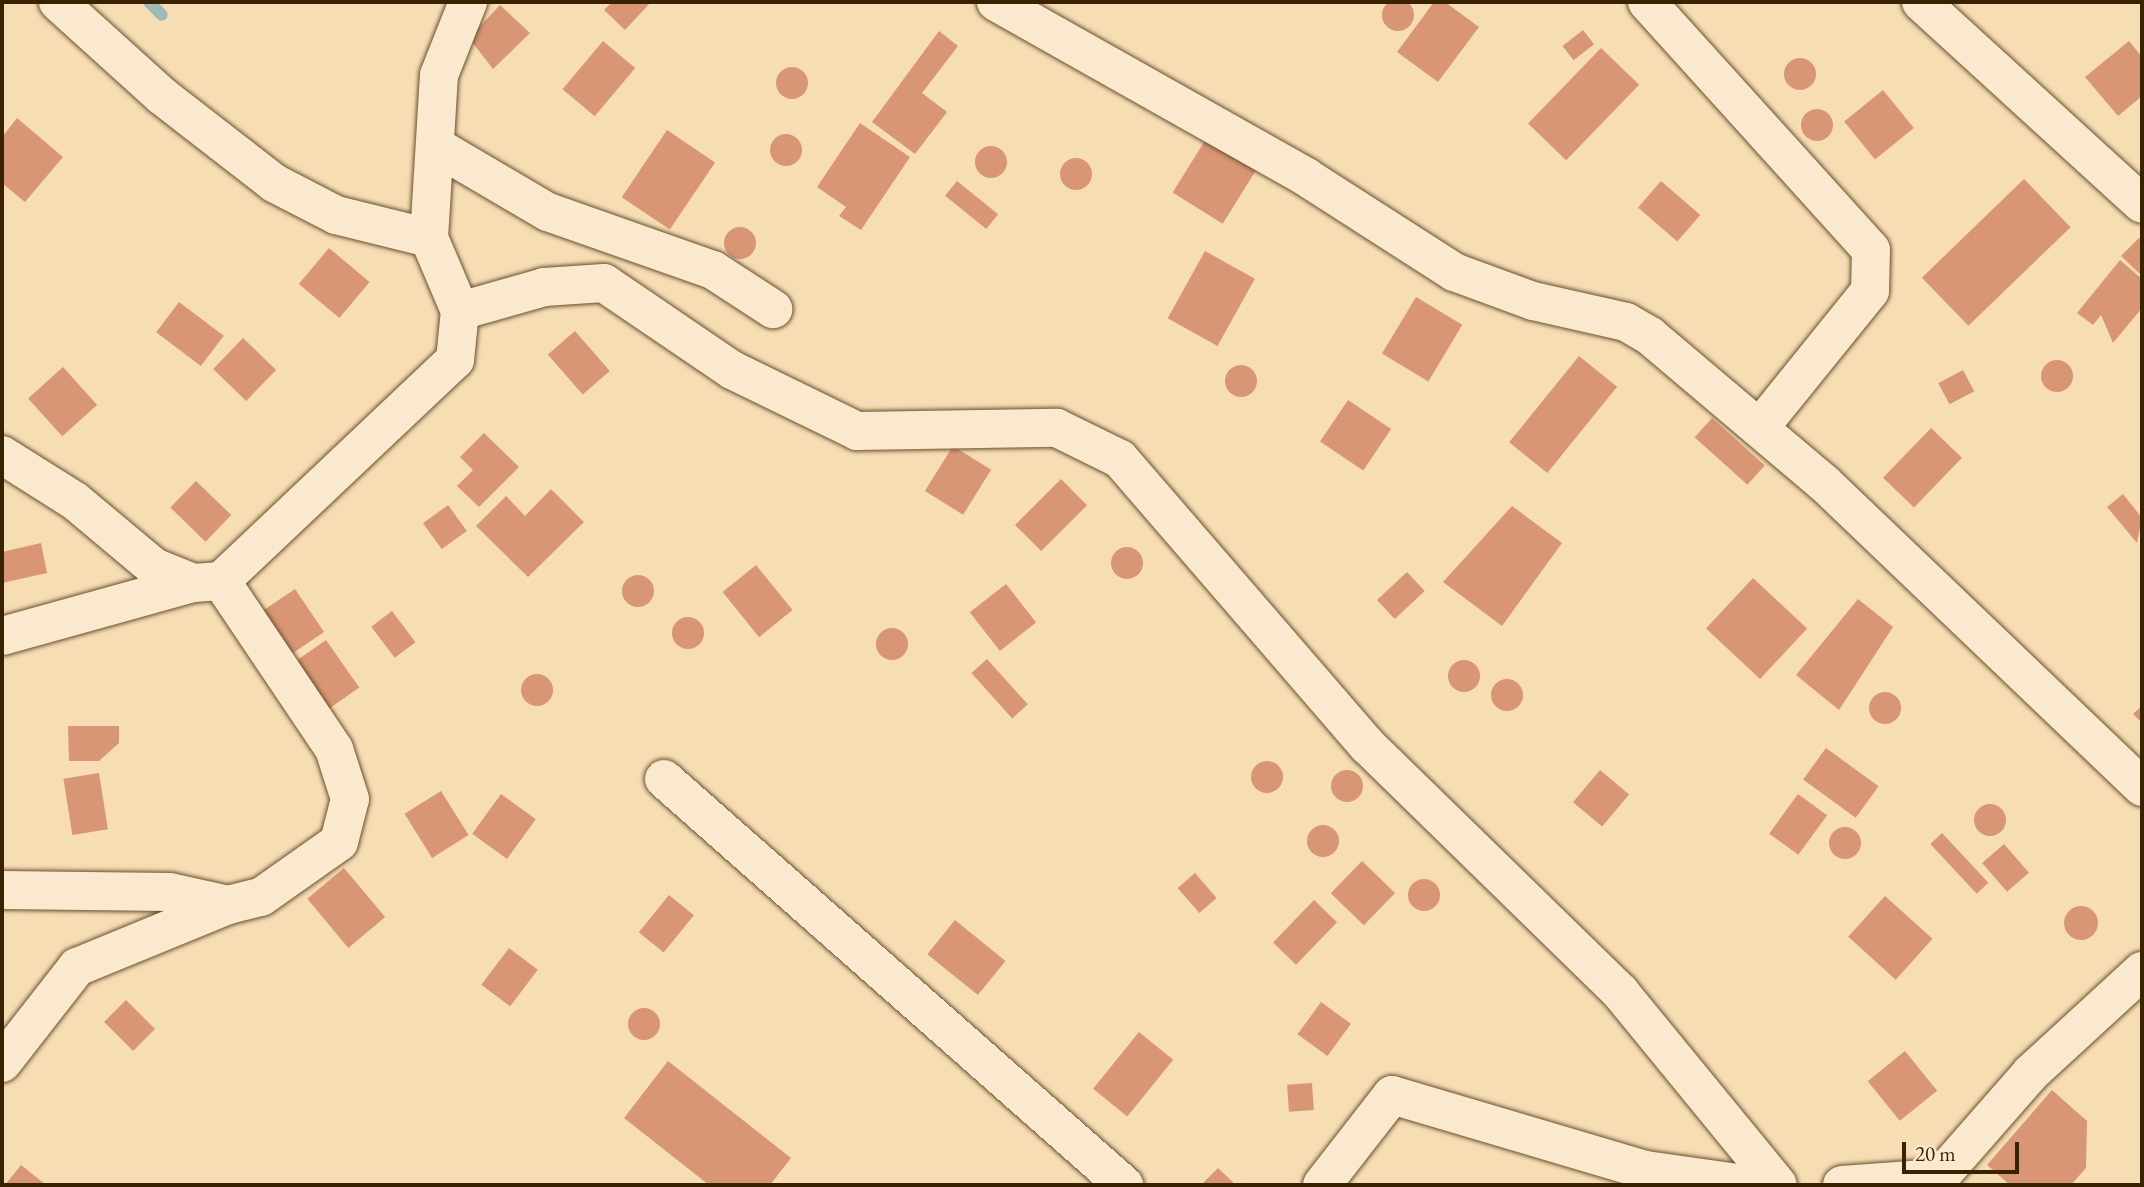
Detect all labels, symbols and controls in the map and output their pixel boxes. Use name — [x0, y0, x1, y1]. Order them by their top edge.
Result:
scale bar — [1906, 1128, 2023, 1172]
text: 20 m — [1915, 1140, 1956, 1167]

